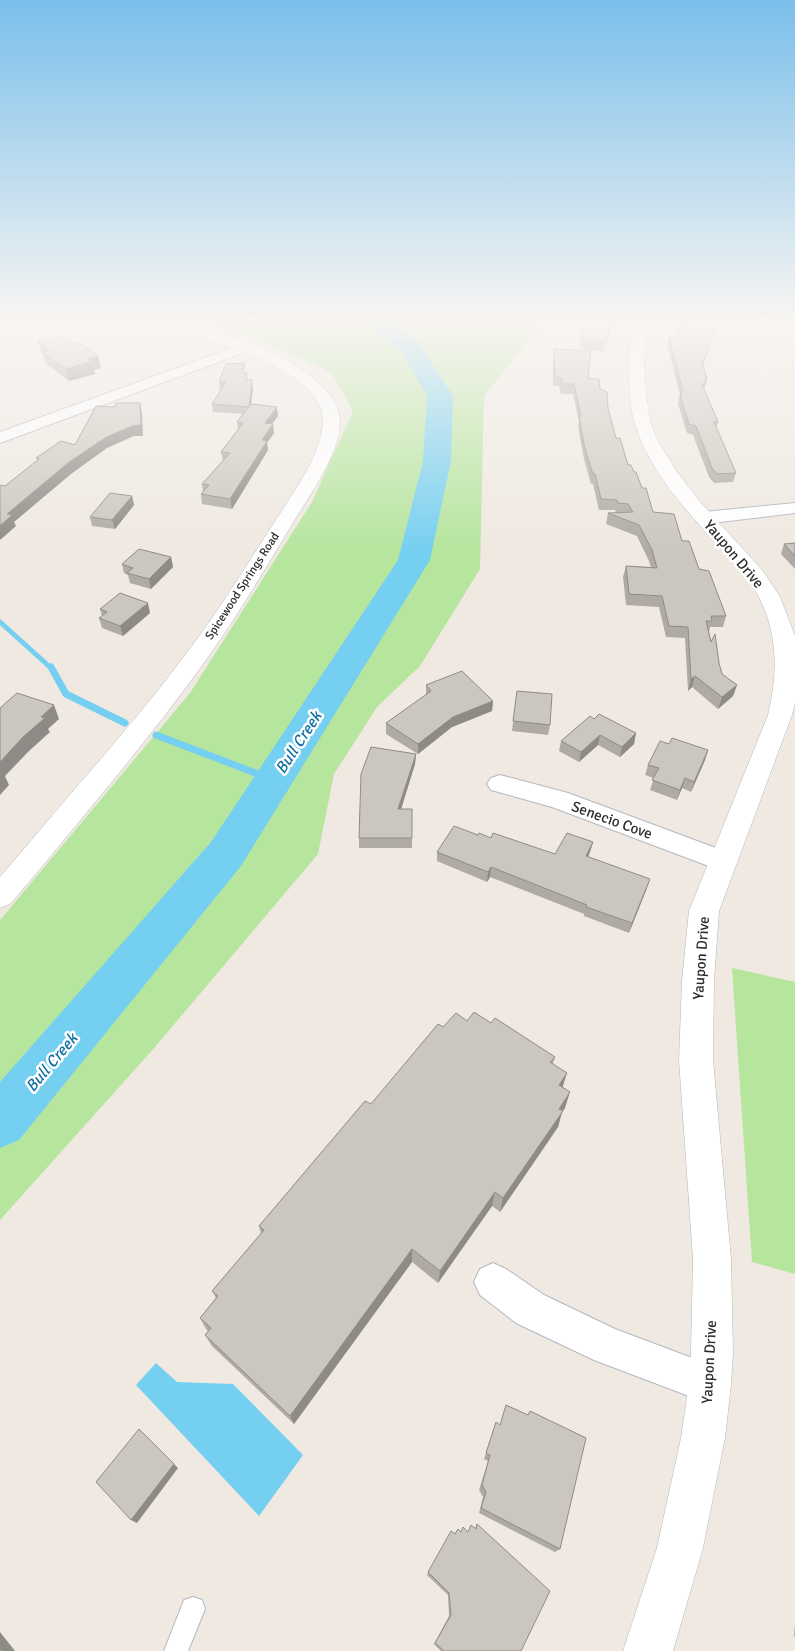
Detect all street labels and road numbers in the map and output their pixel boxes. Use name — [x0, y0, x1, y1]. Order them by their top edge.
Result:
street label: Yaupon Drive — [700, 516, 768, 592]
street label: Spicewood Springs Road — [202, 530, 283, 643]
street label: Senecio Cove — [569, 797, 655, 843]
street label: Yaupon Drive — [689, 916, 713, 1000]
street label: Yaupon Drive — [698, 1320, 720, 1404]

